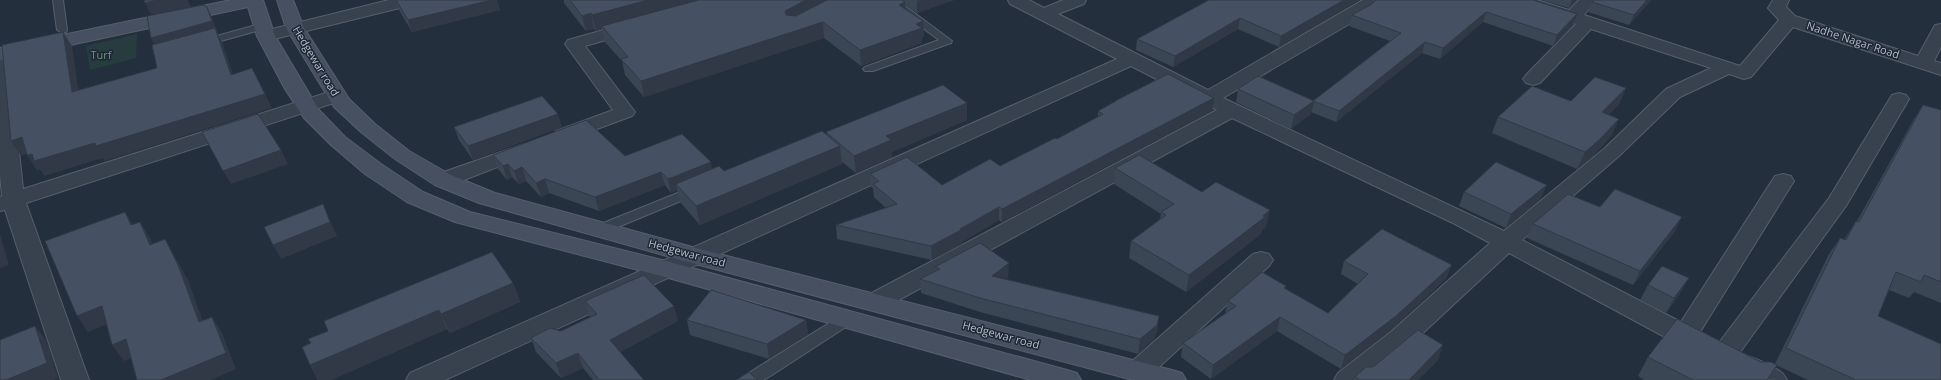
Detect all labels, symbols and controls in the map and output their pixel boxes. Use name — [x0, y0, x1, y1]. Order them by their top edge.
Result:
street label: Nadhe Nagar Road — [1805, 17, 1902, 62]
street label: Hedgewar road — [290, 23, 343, 99]
park label: Turf — [90, 47, 113, 62]
street label: Hedgewar road — [647, 235, 727, 270]
street label: Hedgewar road — [961, 317, 1041, 352]

